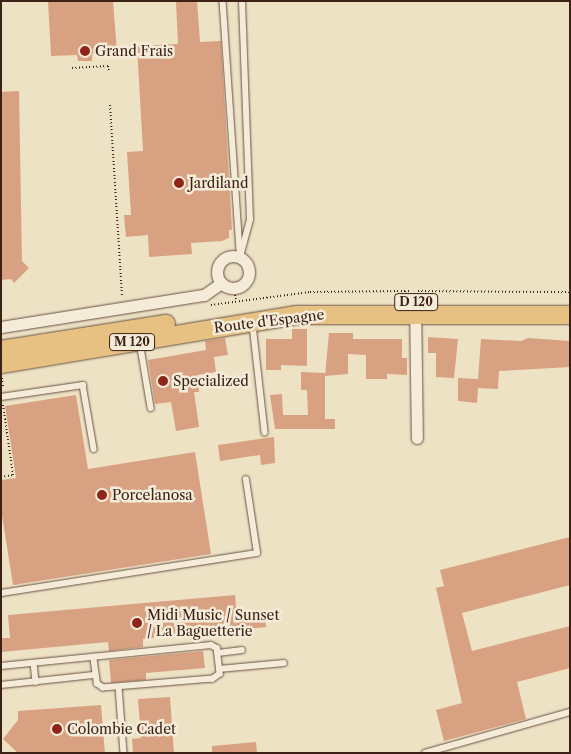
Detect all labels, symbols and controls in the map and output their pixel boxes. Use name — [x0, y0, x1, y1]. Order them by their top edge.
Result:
place label: Grand Frais — [95, 43, 173, 59]
marker: Grand Frais — [79, 45, 91, 57]
place label: Jardiland — [189, 175, 248, 191]
marker: Jardiland — [173, 177, 185, 189]
road number: D 120 — [394, 292, 438, 312]
street label: Route d'Espagne — [213, 306, 325, 336]
road number: M 120 — [108, 332, 156, 352]
place label: Specialized — [173, 373, 249, 389]
marker: Specialized — [157, 375, 169, 387]
place label: Porcelanosa — [112, 487, 193, 503]
marker: Porcelanosa — [96, 489, 108, 501]
place label: Midi Music / Sunset / La Baguetterie — [147, 607, 279, 640]
marker: Midi Music / Sunset / La Baguetterie — [131, 617, 143, 629]
place label: Colombie Cadet — [67, 721, 176, 737]
marker: Colombie Cadet — [51, 723, 63, 735]

